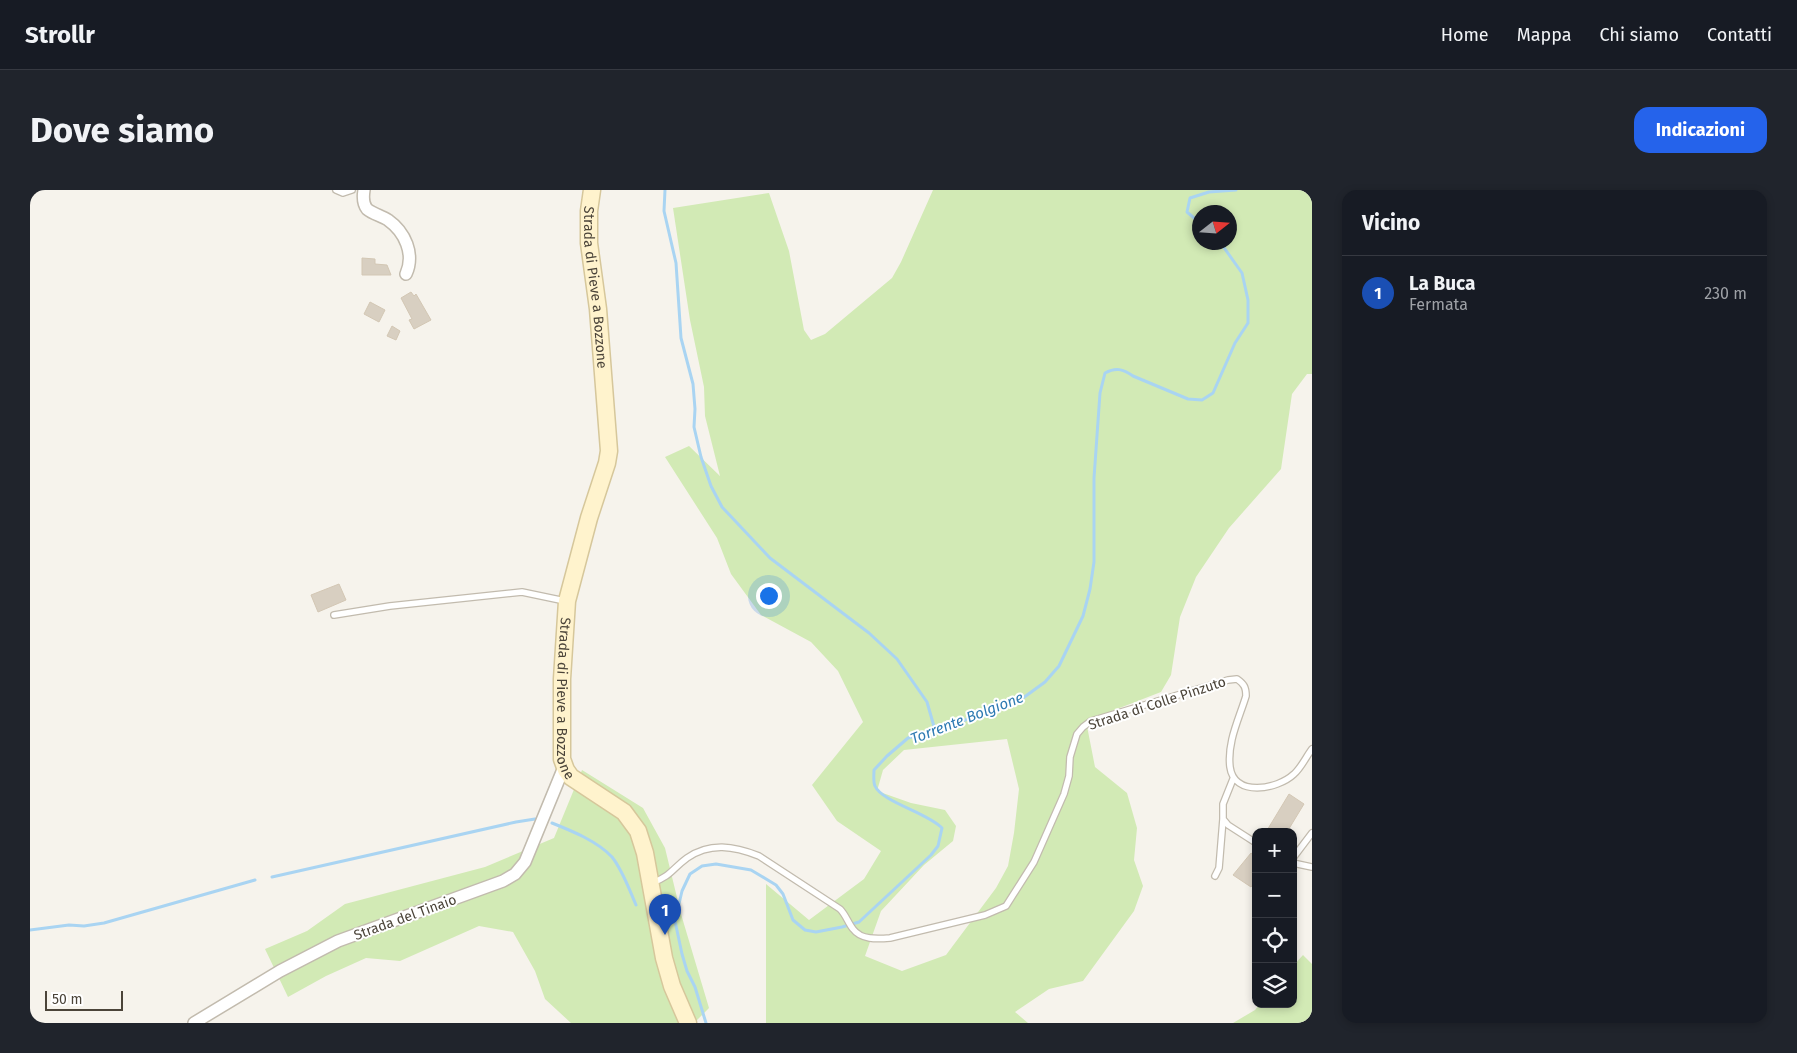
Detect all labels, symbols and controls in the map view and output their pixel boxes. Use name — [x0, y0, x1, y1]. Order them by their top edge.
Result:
text: Strollr — [25, 21, 95, 49]
text: Home — [1441, 24, 1489, 46]
text: Mappa — [1517, 24, 1571, 46]
text: Chi siamo — [1599, 24, 1679, 46]
text: Contatti — [1707, 24, 1772, 46]
button: Indicazioni — [1634, 107, 1767, 153]
text: Dove siamo — [30, 109, 214, 151]
street label: Strada di Pieve a Bozzone — [580, 205, 611, 369]
north arrow — [1192, 205, 1237, 250]
text: Vicino — [1362, 210, 1420, 236]
text: La Buca — [1409, 272, 1475, 295]
text: 1 — [1374, 284, 1382, 303]
text: 230 m — [1704, 284, 1747, 303]
text: Fermata — [1409, 295, 1468, 314]
your location — [756, 583, 782, 609]
street label: Strada di Pieve a Bozzone — [553, 617, 578, 783]
street label: Strada di Colle Pinzuto — [1086, 673, 1228, 734]
water label: Torrente Bolgione — [908, 688, 1026, 748]
map controls — [1252, 828, 1297, 1008]
button: + — [1252, 828, 1297, 873]
button: − — [1252, 873, 1297, 918]
street label: Strada del Tinaio — [352, 891, 459, 944]
pin: 1 — [649, 894, 681, 935]
button: locate — [1252, 918, 1297, 963]
button: layers — [1252, 963, 1297, 1008]
scale bar — [45, 988, 122, 1011]
text: 50 m — [52, 991, 83, 1008]

